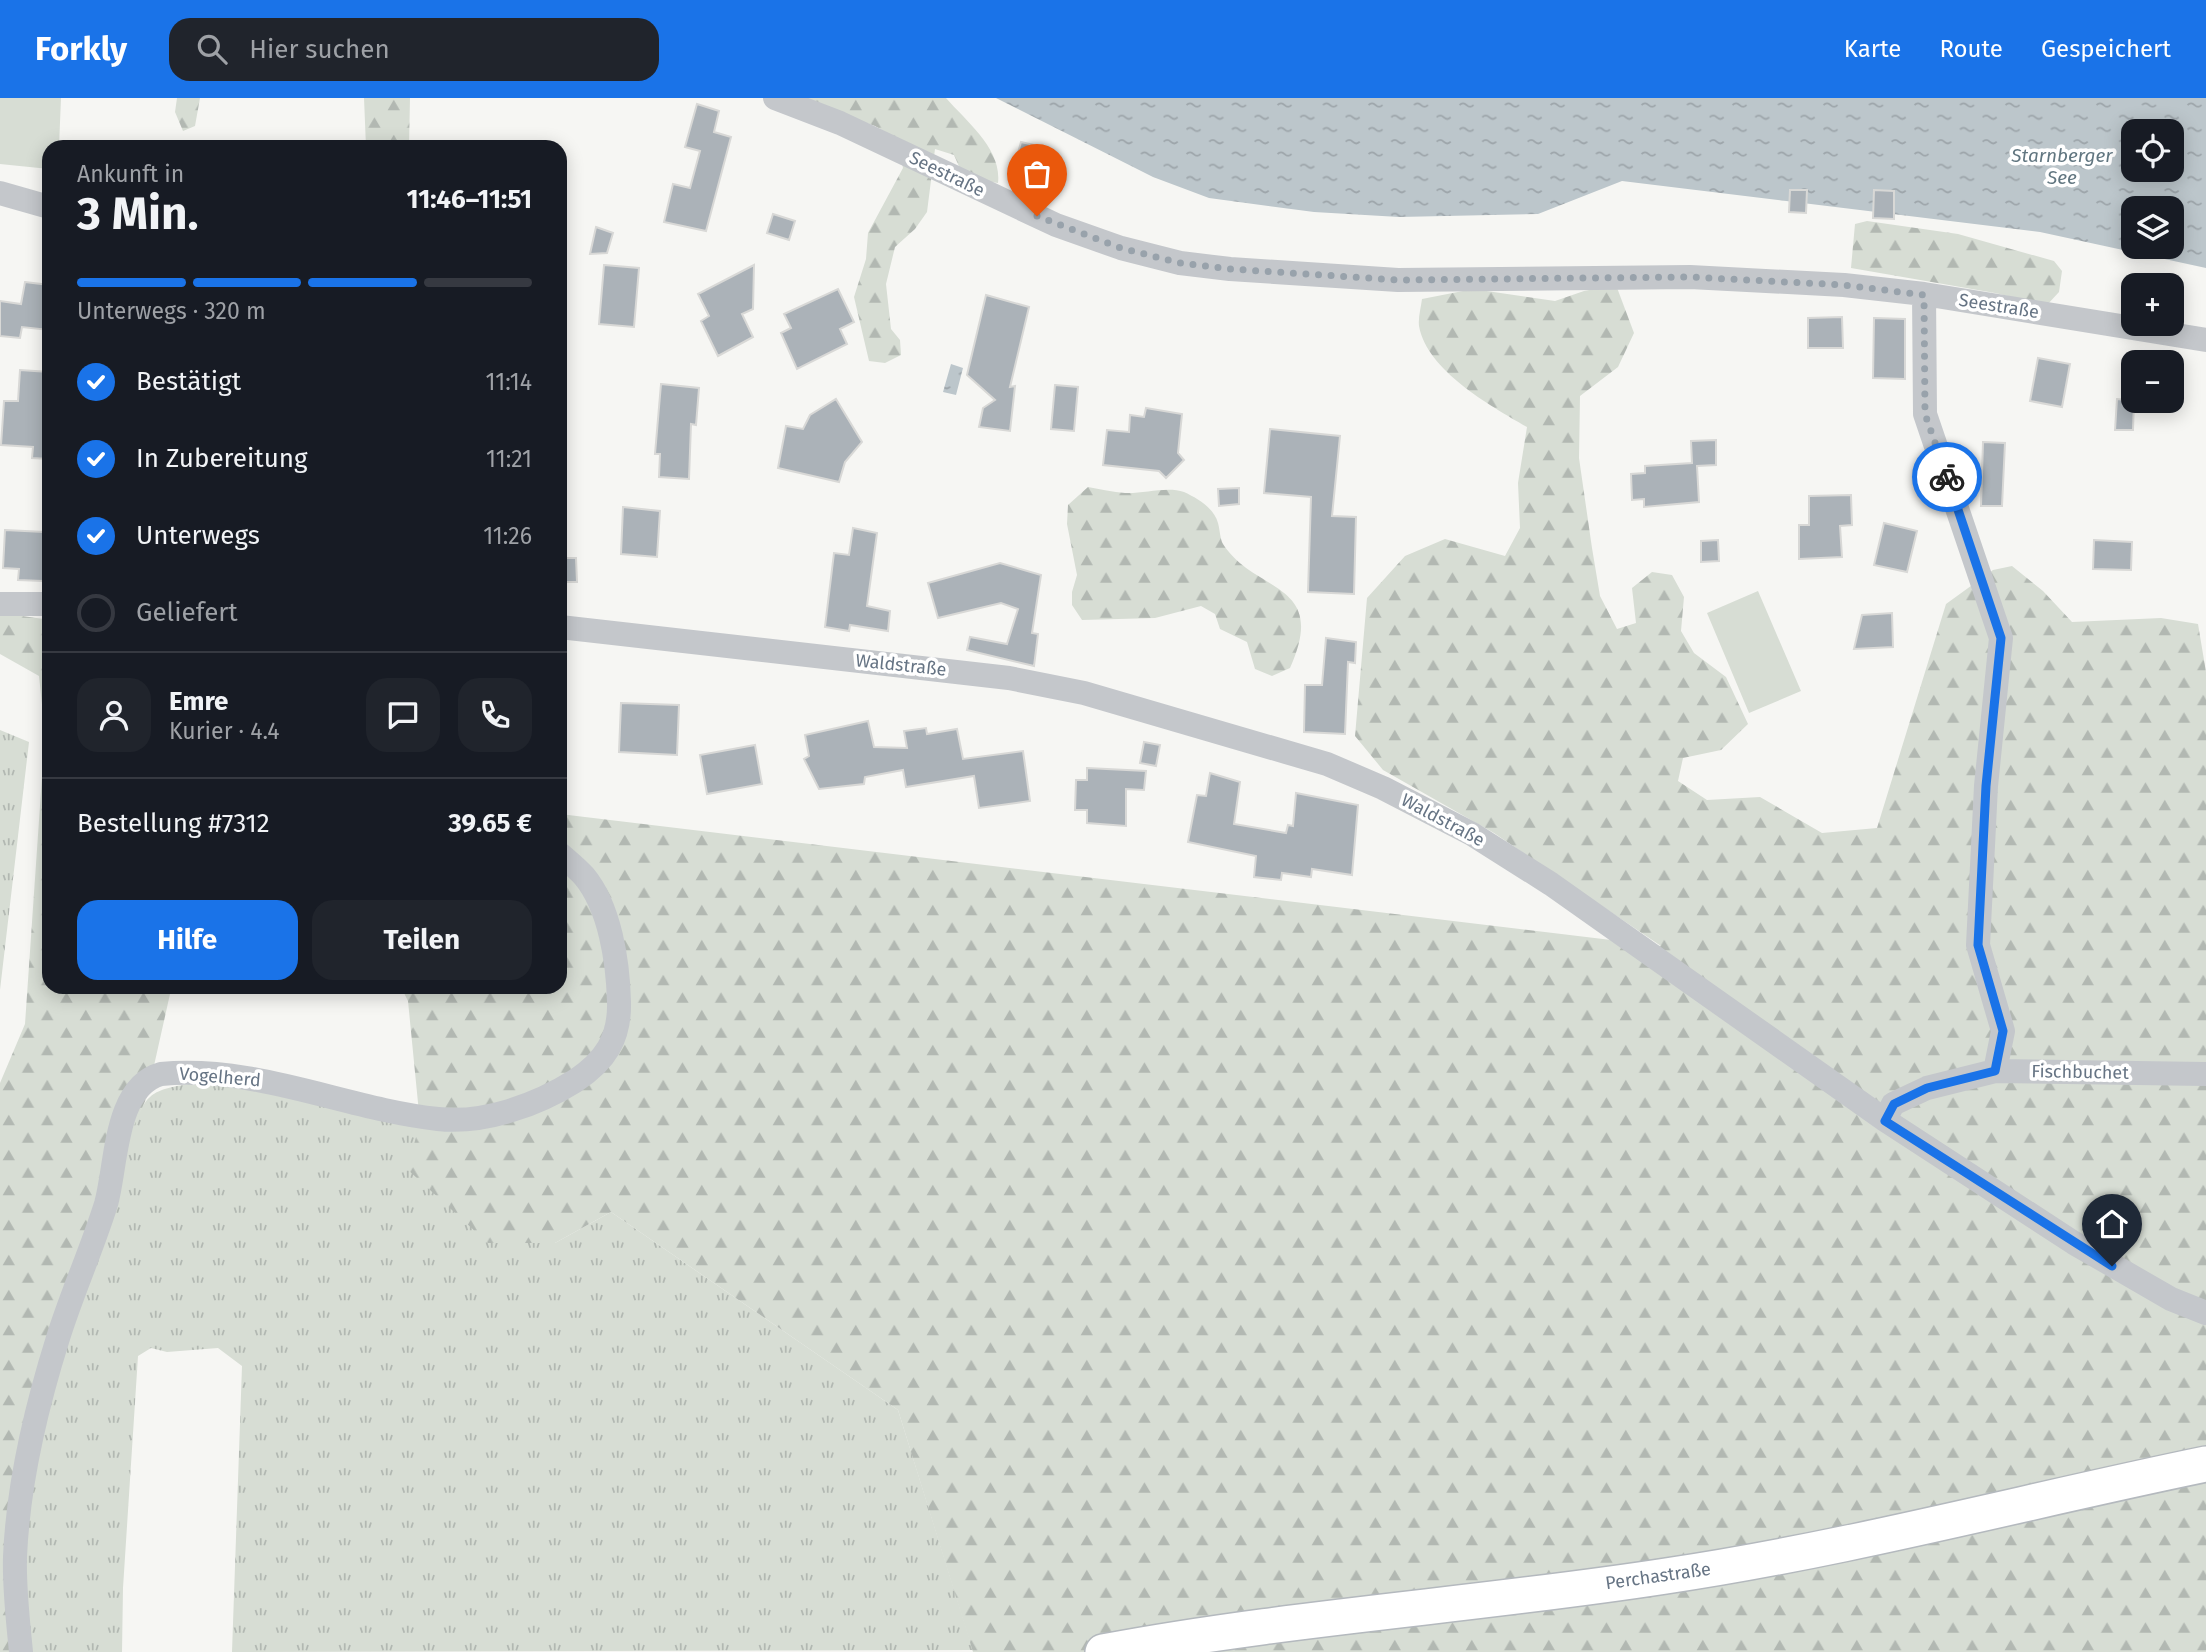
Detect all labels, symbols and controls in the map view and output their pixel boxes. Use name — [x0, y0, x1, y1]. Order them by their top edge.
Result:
search box — [169, 18, 659, 81]
text: Forkly — [35, 29, 127, 69]
icon: search — [193, 30, 231, 68]
text: Hier suchen — [249, 34, 390, 65]
text: Karte — [1844, 35, 1901, 63]
text: Route — [1939, 35, 2003, 63]
text: Gespeichert — [2041, 35, 2171, 63]
map controls — [2121, 119, 2184, 413]
button: locate — [2121, 119, 2184, 182]
pin — [1007, 144, 1067, 216]
water label: Starnberger See — [2010, 144, 2113, 189]
street label: Seestraße — [906, 146, 988, 202]
icon: bag — [1018, 155, 1056, 193]
text: Ankunft in — [77, 160, 184, 188]
text: 11:46–11:51 — [407, 184, 532, 215]
text: 3 Min. — [77, 186, 199, 241]
button: layers — [2121, 196, 2184, 259]
button: + — [2121, 273, 2184, 336]
street label: Seestraße — [1957, 289, 2041, 323]
text: Unterwegs · 320 m — [77, 297, 266, 325]
button: − — [2121, 350, 2184, 413]
icon: check — [77, 363, 115, 401]
text: Bestätigt — [136, 366, 241, 397]
text: 11:14 — [486, 368, 532, 396]
icon: check — [77, 440, 115, 478]
courier — [1912, 442, 1982, 512]
text: In Zubereitung — [136, 443, 308, 474]
text: 11:21 — [486, 445, 532, 473]
icon: bike — [1928, 458, 1966, 496]
icon: check — [77, 517, 115, 555]
text: Unterwegs — [136, 520, 260, 551]
text: 11:26 — [483, 522, 532, 550]
text: Geliefert — [136, 597, 238, 628]
street label: Waldstraße — [854, 649, 948, 681]
button: person — [77, 678, 151, 752]
button: chat — [366, 678, 440, 752]
button: phone — [458, 678, 532, 752]
text: Emre — [169, 686, 228, 717]
text: Kurier · 4.4 — [169, 717, 279, 745]
street label: Waldstraße — [1397, 789, 1489, 851]
text: Bestellung #7312 — [77, 808, 270, 839]
text: 39.65 € — [448, 808, 532, 839]
button: Hilfe — [77, 900, 298, 980]
button: Teilen — [312, 900, 532, 980]
street label: Fischbuchet — [2031, 1060, 2129, 1084]
street label: Vogelherd — [178, 1062, 262, 1092]
pin — [2082, 1194, 2142, 1266]
icon: home — [2093, 1205, 2131, 1243]
street label: Perchastraße — [1604, 1558, 1712, 1594]

